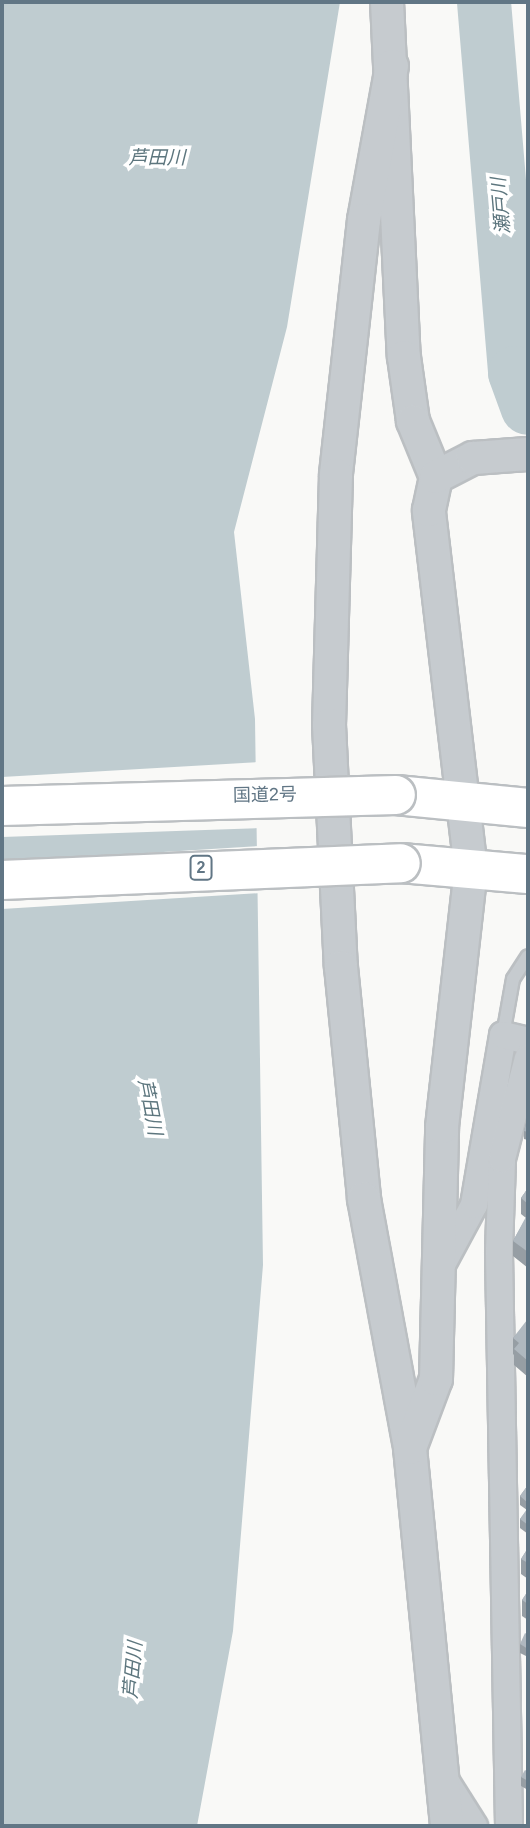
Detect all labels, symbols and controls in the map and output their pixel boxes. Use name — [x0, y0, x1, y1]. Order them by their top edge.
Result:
water label: 芦田川 — [129, 147, 185, 169]
water label: 瀬戸川 — [487, 177, 515, 235]
street label: 国道2号 — [233, 784, 297, 806]
road number: 2 — [189, 856, 213, 880]
water label: 芦田川 — [133, 1077, 167, 1137]
water label: 芦田川 — [119, 1641, 147, 1699]

